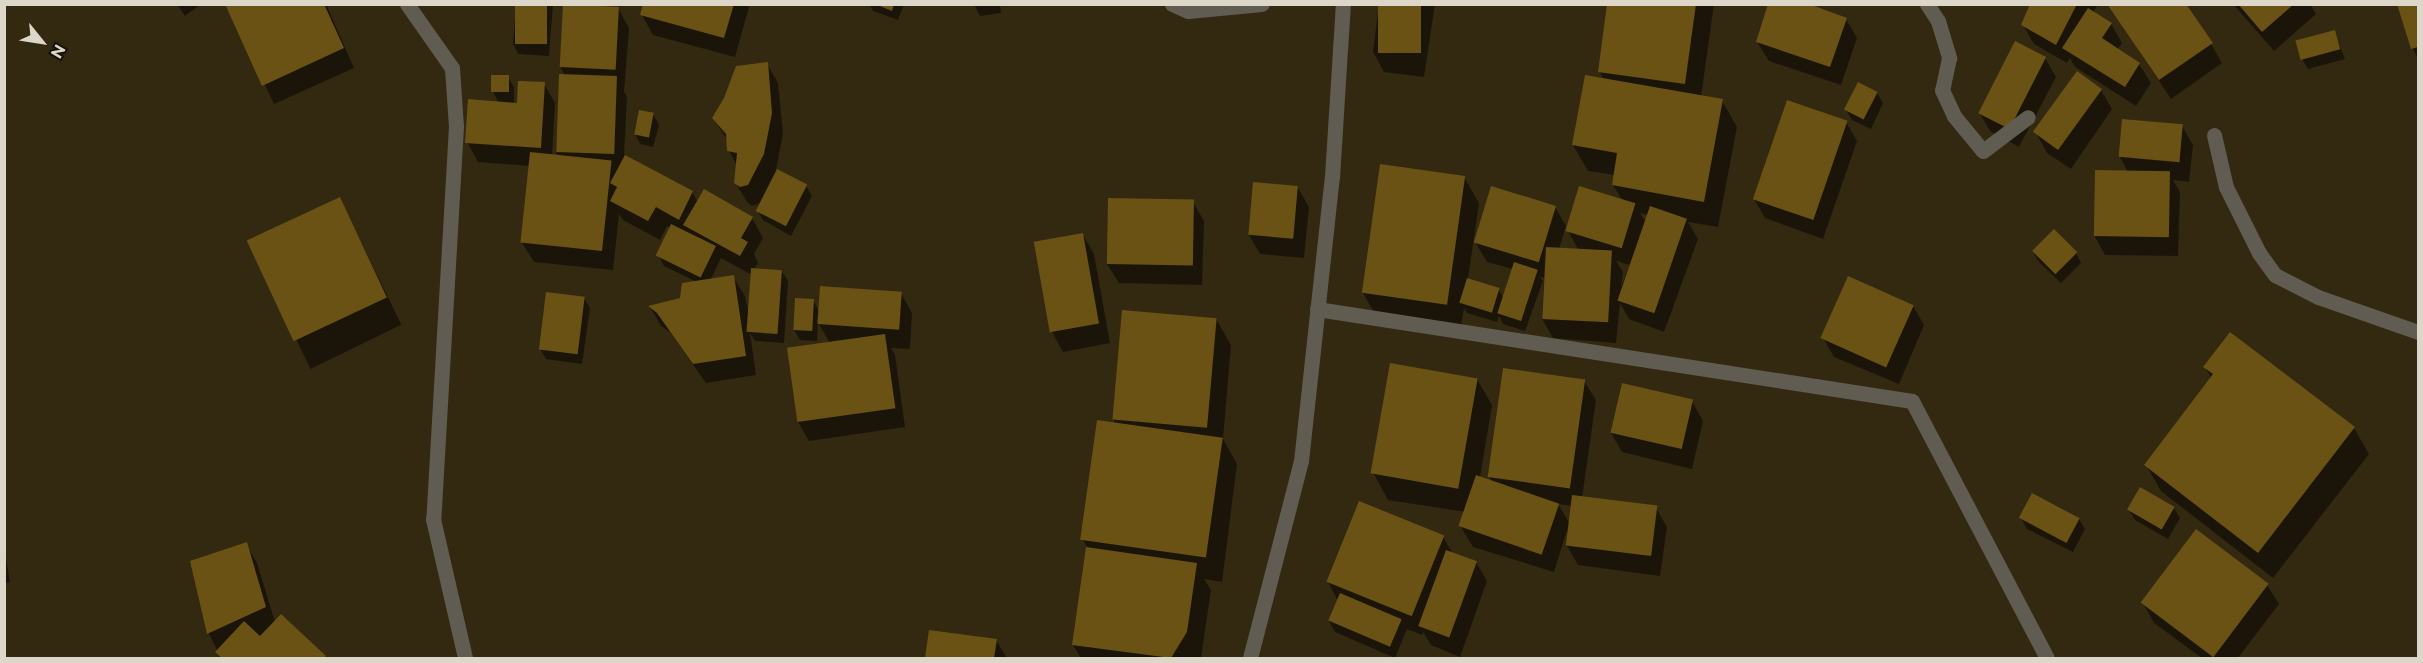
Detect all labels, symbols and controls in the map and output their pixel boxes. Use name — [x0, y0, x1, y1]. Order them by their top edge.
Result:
north arrow — [12, 12, 72, 72]
text: N — [47, 41, 69, 62]

